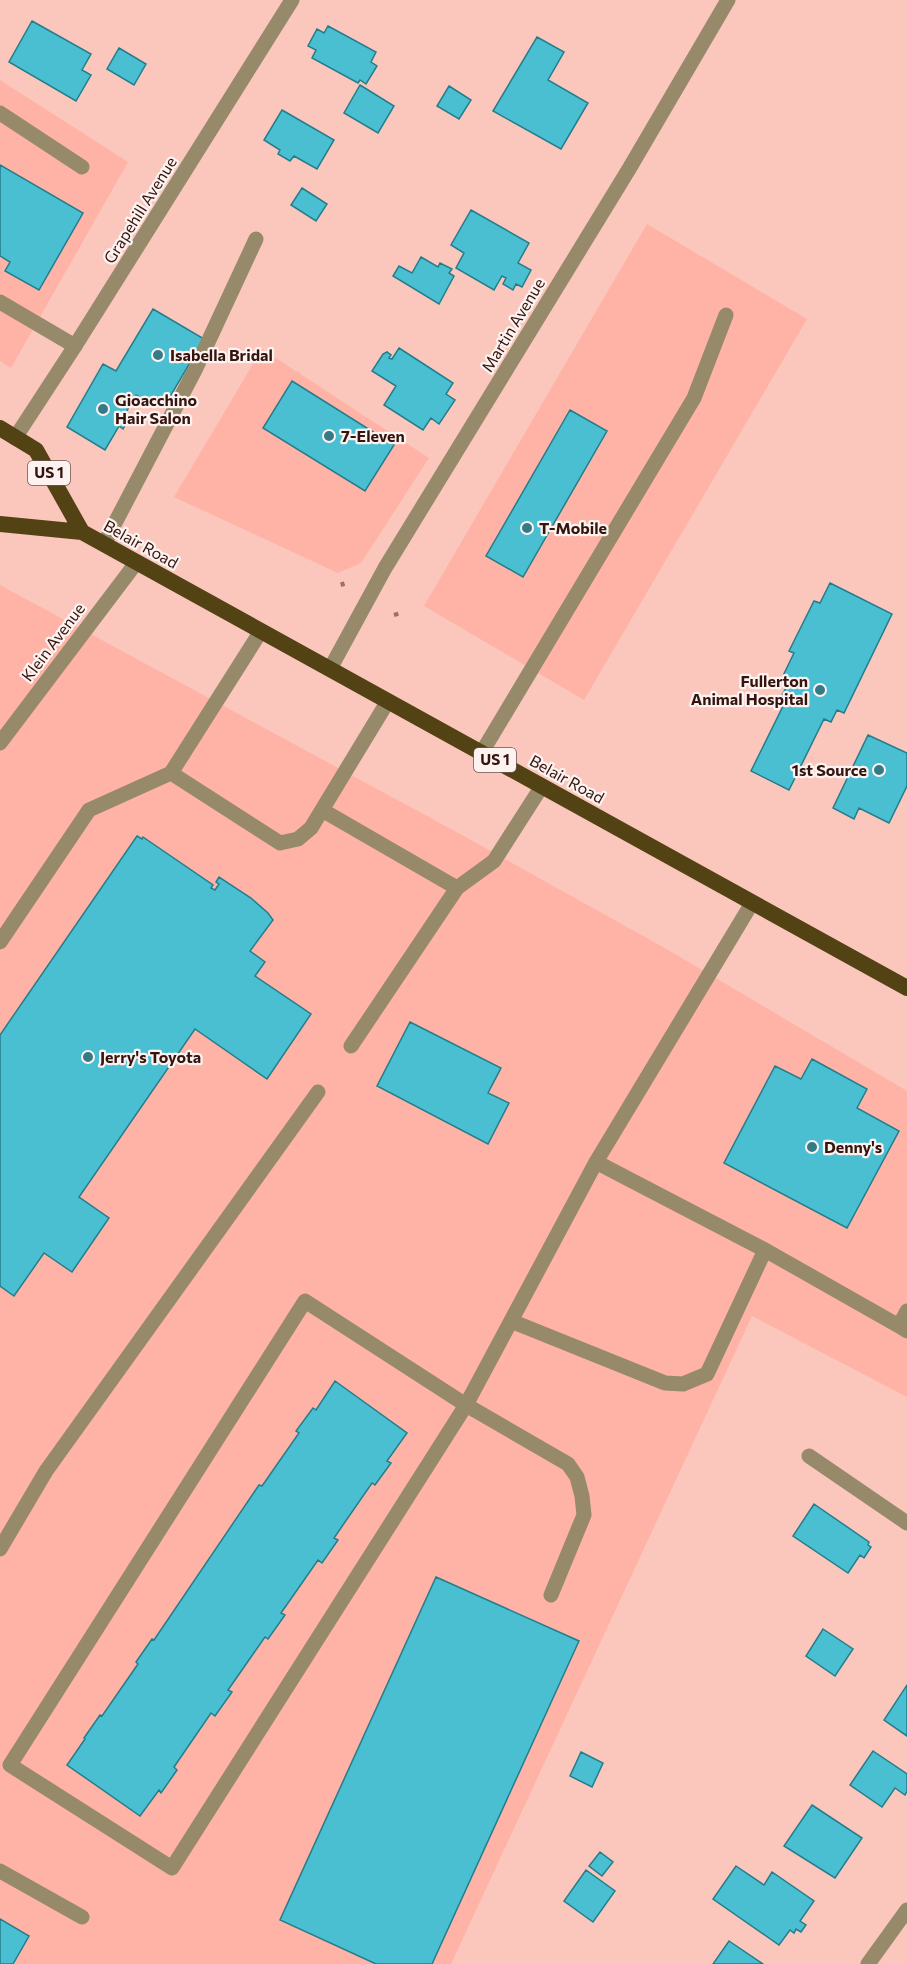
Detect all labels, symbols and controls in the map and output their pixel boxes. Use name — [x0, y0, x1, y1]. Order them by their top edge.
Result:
street label: Grapehill Avenue — [99, 153, 180, 267]
street label: Martin Avenue — [477, 274, 548, 375]
place label: Isabella Bridal — [170, 345, 273, 364]
marker: Isabella Bridal — [151, 348, 165, 362]
place label: Gioacchino Hair Salon — [115, 390, 198, 427]
marker: Gioacchino Hair Salon — [96, 402, 110, 416]
place label: 7-Eleven — [341, 426, 405, 445]
marker: 7-Eleven — [322, 429, 336, 443]
road number: US 1 — [28, 461, 70, 485]
street label: Belair Road — [101, 515, 182, 572]
place label: T-Mobile — [539, 518, 607, 537]
marker: T-Mobile — [520, 521, 534, 535]
street label: Klein Avenue — [17, 599, 88, 685]
place label: Fullerton Animal Hospital — [691, 671, 808, 708]
marker: Fullerton Animal Hospital — [813, 683, 827, 697]
road number: US 1 — [474, 748, 516, 772]
street label: Belair Road — [527, 750, 608, 807]
place label: 1st Source — [792, 760, 867, 779]
marker: 1st Source — [872, 763, 886, 777]
place label: Jerry's Toyota — [100, 1047, 201, 1066]
marker: Jerry's Toyota — [81, 1050, 95, 1064]
place label: Denny's — [824, 1137, 882, 1156]
marker: Denny's — [805, 1140, 819, 1154]

